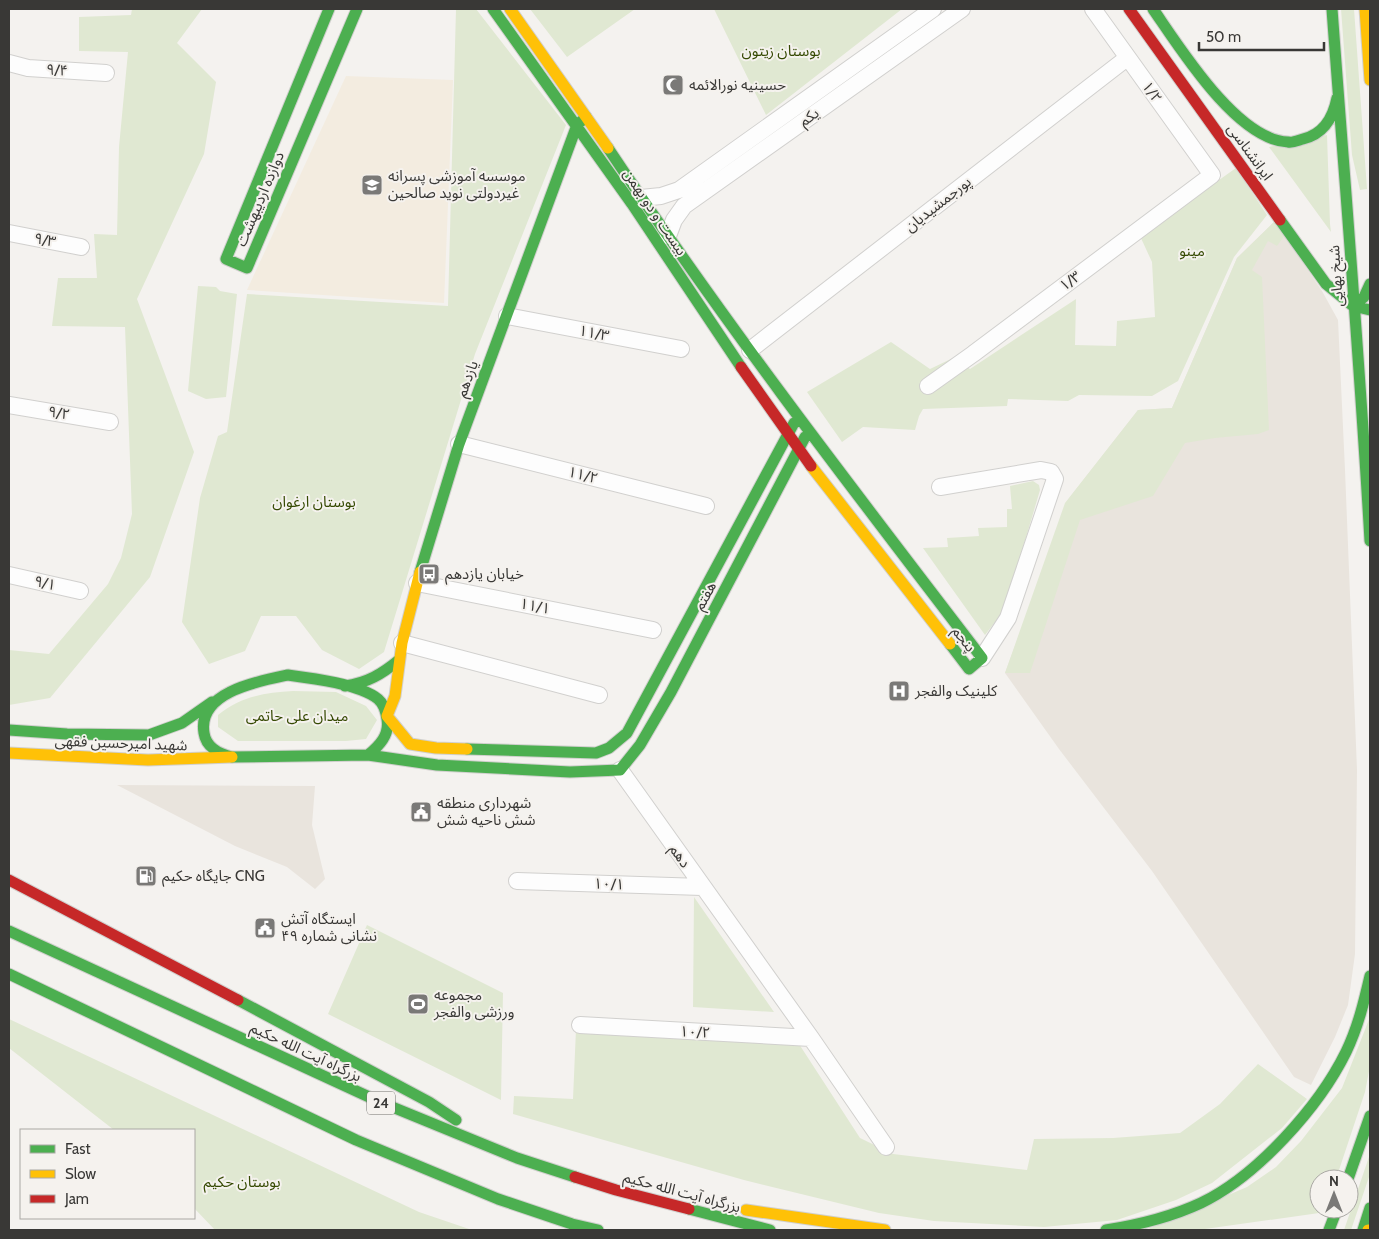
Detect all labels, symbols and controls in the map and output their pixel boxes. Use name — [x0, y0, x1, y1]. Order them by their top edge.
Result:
scale bar — [1199, 20, 1324, 52]
text: 50 m — [1206, 28, 1241, 46]
park label: بوستان زیتون — [742, 42, 820, 60]
street label: ۹/۴ — [45, 60, 69, 80]
mosque icon: حسینیه نورالائمه — [661, 73, 685, 97]
place label: حسینیه نورالائمه — [689, 76, 786, 94]
street label: ۱/۲ — [1138, 78, 1166, 106]
street label: یکم — [795, 104, 824, 132]
street label: ایرانشناسی — [1223, 120, 1277, 184]
street label: دوازده اردیبهشت — [232, 149, 288, 249]
street label: بیست و دو بهمن — [619, 165, 691, 259]
place label: موسسه آموزشی پسرانه غیردولتی نوید صالحین — [388, 167, 526, 202]
street label: پورجمشیدیان — [901, 172, 976, 236]
school or university icon: موسسه آموزشی پسرانه غیردولتی نوید صالحین — [360, 173, 384, 197]
street label: ۹/۳ — [32, 229, 58, 251]
park label: مینو — [1179, 242, 1205, 260]
street label: شیخ بهایی — [1325, 244, 1350, 308]
street label: ۱/۳ — [1056, 267, 1085, 295]
street label: ۱۱/۳ — [577, 321, 611, 345]
street label: یازدهم — [452, 358, 484, 401]
street label: ۹/۲ — [47, 402, 71, 424]
street label: ۱۱/۲ — [566, 463, 600, 487]
park label: بوستان ارغوان — [272, 493, 356, 511]
bus stop icon: خیابان یازدهم — [417, 562, 441, 586]
place label: خیابان یازدهم — [445, 565, 524, 585]
street label: ۹/۱ — [32, 572, 58, 594]
street label: هفتم — [690, 579, 722, 614]
street label: ۱۱/۱ — [518, 594, 552, 618]
street label: پنجم — [947, 623, 980, 657]
hospital icon: کلینیک والفجر — [887, 679, 911, 703]
place label: کلینیک والفجر — [914, 682, 998, 700]
park label: میدان علی حاتمی — [246, 707, 348, 725]
street label: شهید امیرحسین فقهی — [54, 732, 188, 754]
place label: شهرداری منطقه شش ناحیه شش — [437, 794, 536, 829]
public building icon: شهرداری منطقه شش ناحیه شش — [409, 800, 433, 824]
street label: دهم — [664, 841, 694, 872]
fuel station icon: جایگاه حکیم CNG — [134, 864, 158, 888]
place label: جایگاه حکیم CNG — [162, 867, 265, 887]
street label: ۱۰/۱ — [593, 874, 625, 894]
place label: ایستگاه آتش نشانی شماره ۴۹ — [281, 910, 377, 945]
public building icon: ایستگاه آتش نشانی شماره ۴۹ — [253, 916, 277, 940]
place label: مجموعه ورزشی والفجر — [433, 986, 515, 1021]
sports icon: مجموعه ورزشی والفجر — [406, 992, 430, 1016]
street label: بزرگراه آیت الله حکیم — [247, 1018, 364, 1087]
street label: ۱۰/۲ — [679, 1022, 711, 1042]
road number: 24 — [367, 1092, 395, 1114]
legend — [20, 1129, 195, 1219]
text: Fast — [65, 1140, 90, 1158]
text: Slow — [65, 1165, 96, 1183]
street label: بزرگراه آیت الله حکیم — [621, 1168, 743, 1218]
north arrow — [1309, 1169, 1359, 1219]
text: N — [1329, 1172, 1339, 1190]
park label: بوستان حکیم — [204, 1173, 280, 1193]
text: Jam — [64, 1190, 89, 1208]

